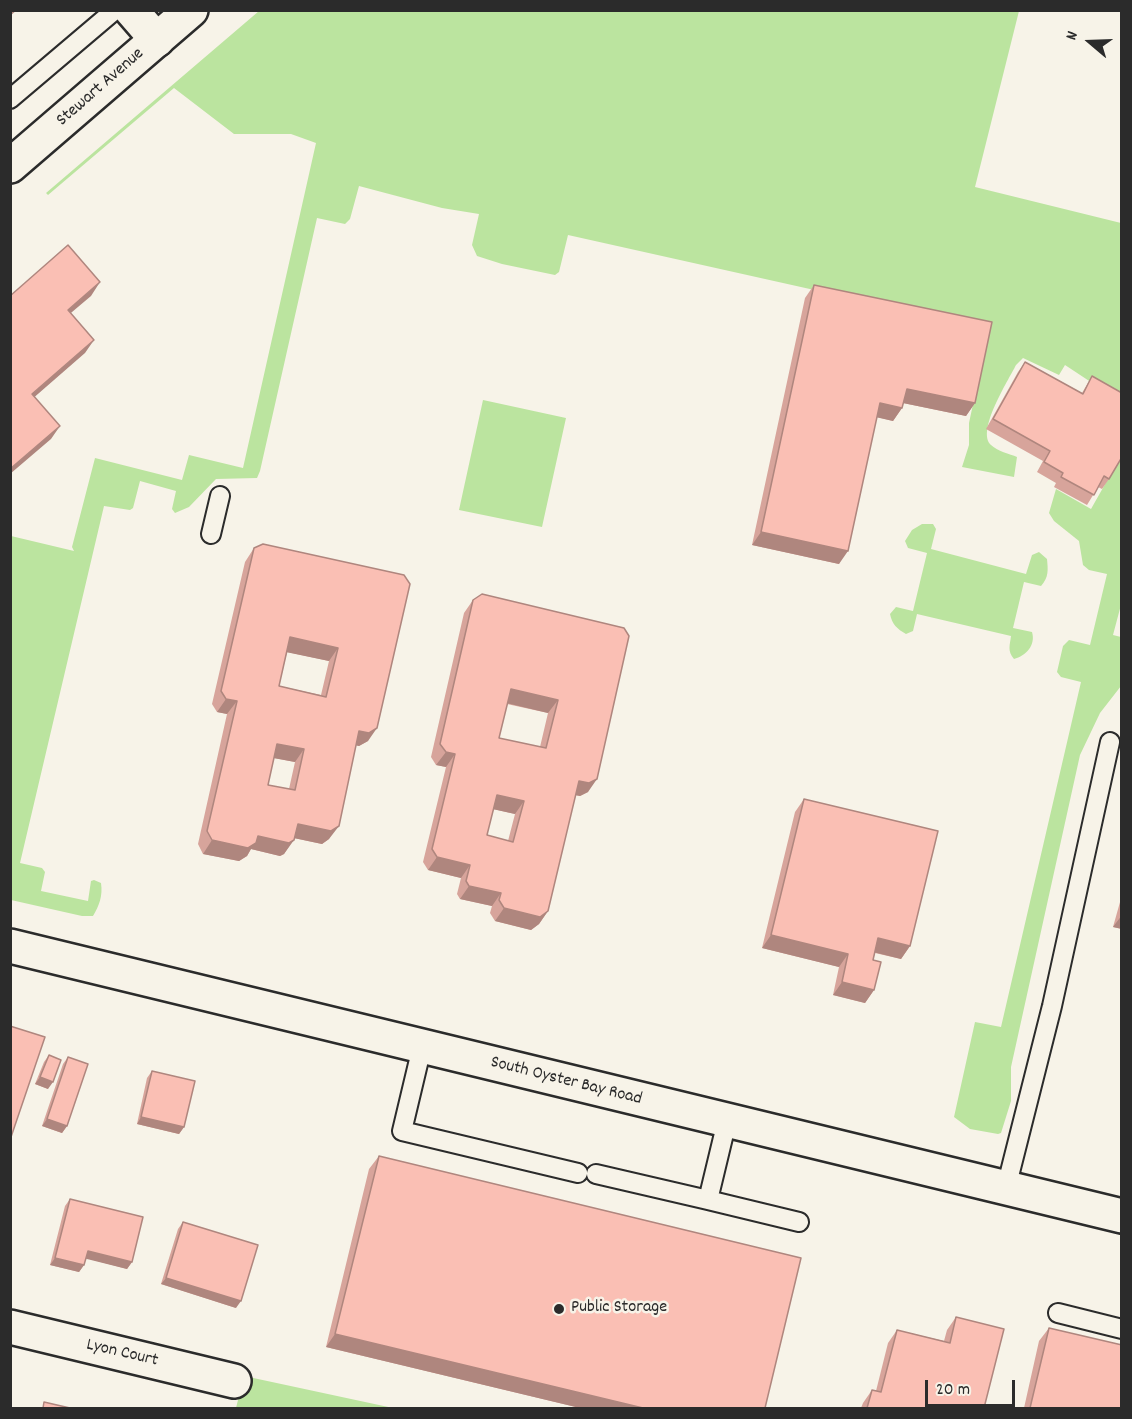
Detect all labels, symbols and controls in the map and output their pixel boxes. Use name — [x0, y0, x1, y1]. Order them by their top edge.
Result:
north arrow — [1060, 12, 1120, 72]
text: N — [1060, 28, 1085, 43]
street label: Stewart Avenue — [53, 44, 149, 132]
street label: South Oyster Bay Road — [488, 1053, 644, 1111]
place label: Public Storage — [571, 1298, 667, 1320]
marker: Public Storage — [552, 1302, 566, 1316]
street label: Lyon Court — [84, 1335, 160, 1373]
scale bar — [928, 1368, 1018, 1406]
text: 20 m — [936, 1378, 970, 1403]

